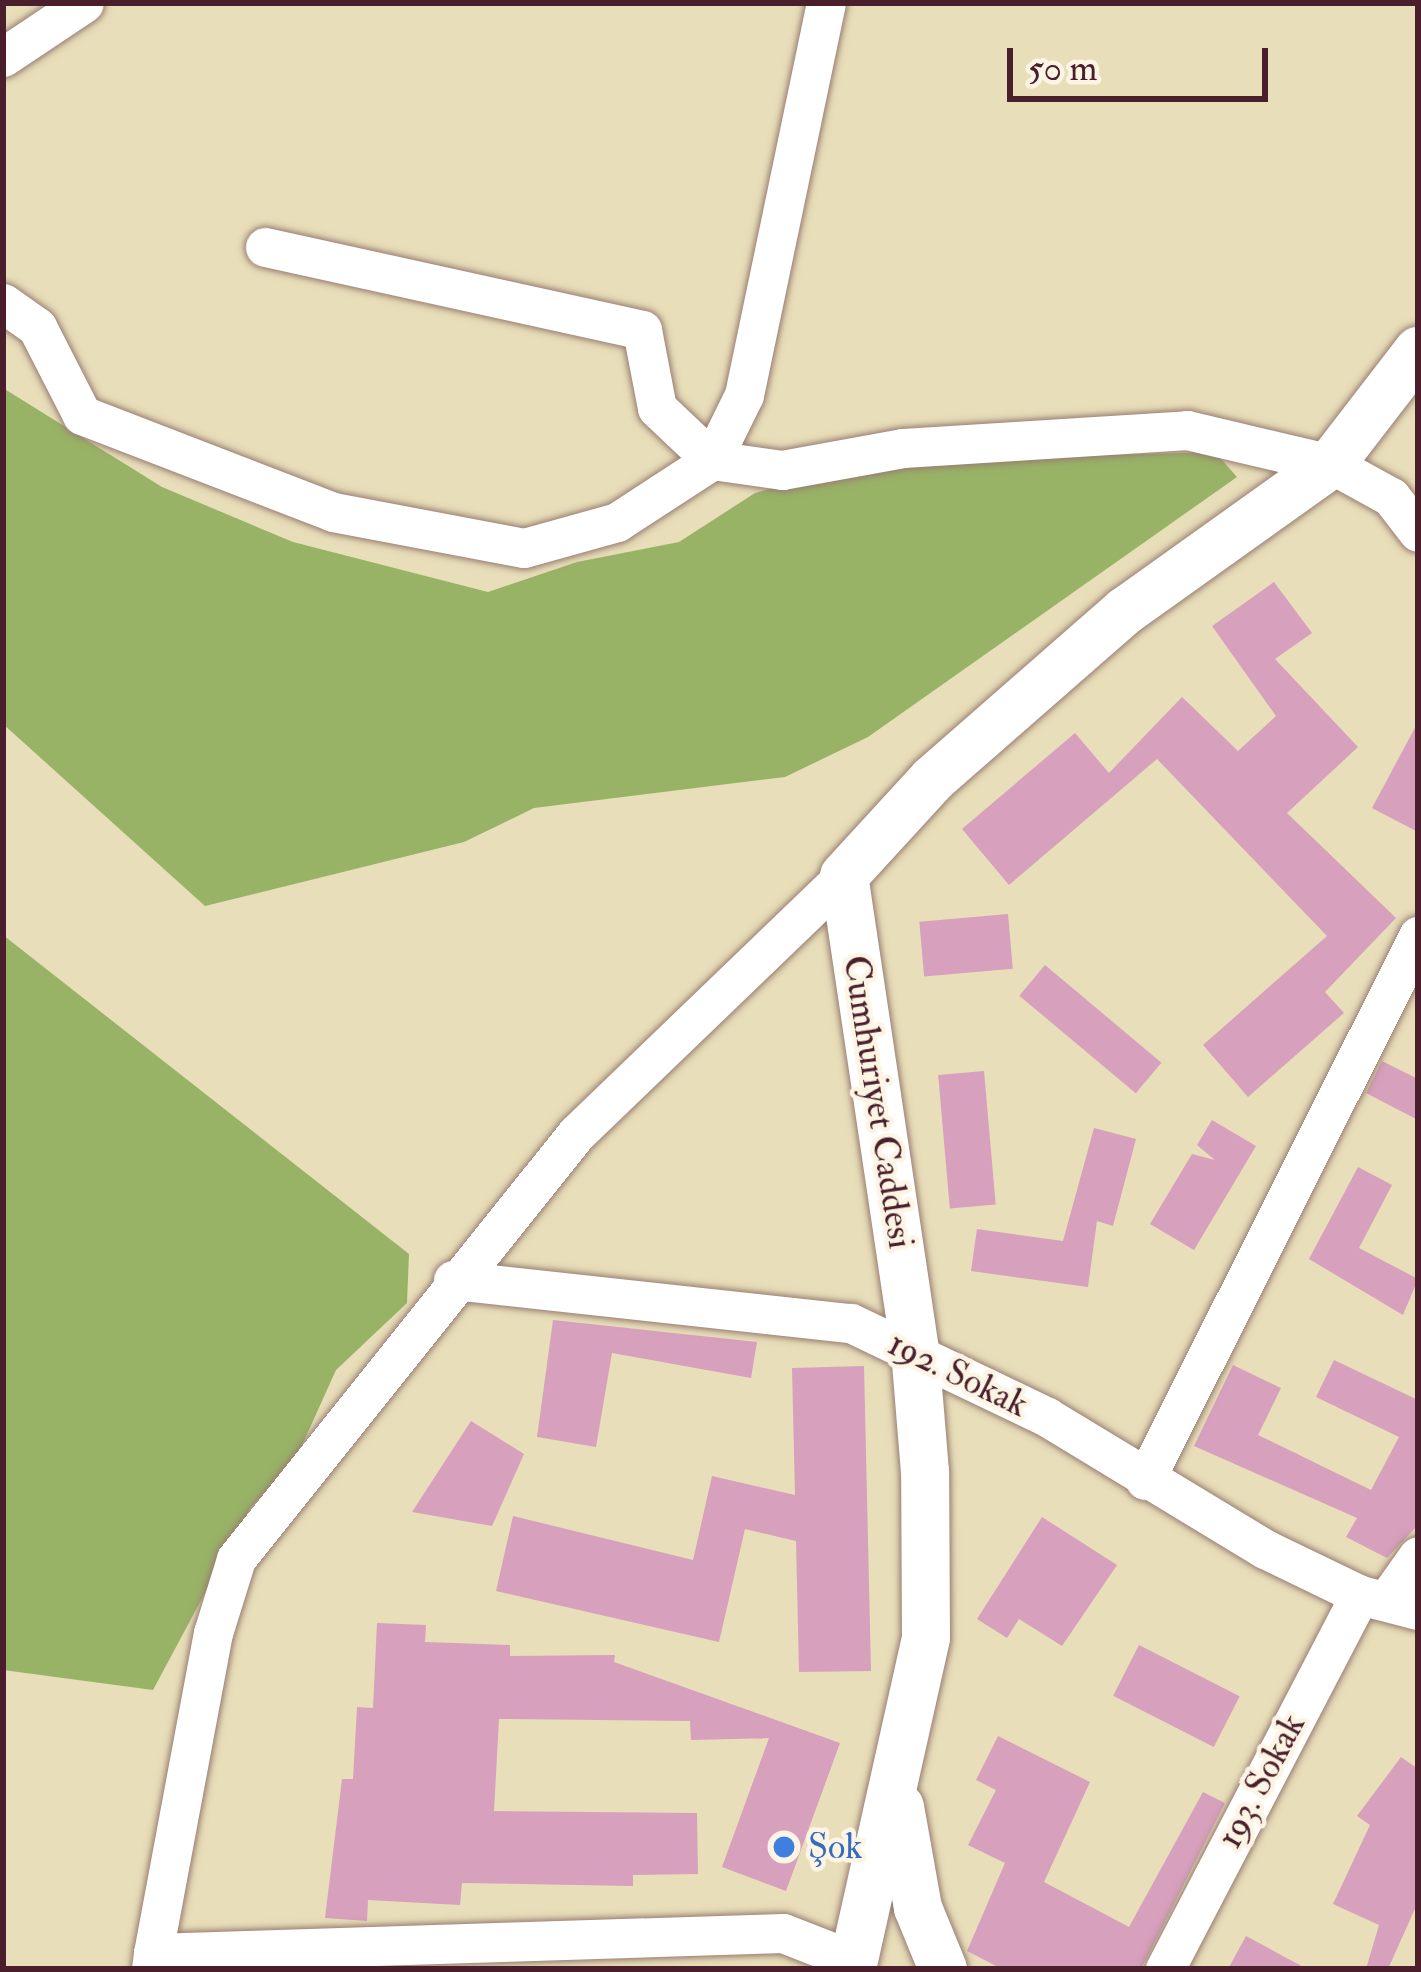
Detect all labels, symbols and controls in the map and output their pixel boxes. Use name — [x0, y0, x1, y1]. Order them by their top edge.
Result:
scale bar — [1013, 24, 1274, 98]
text: 50 m — [1028, 46, 1097, 91]
street label: Cumhuriyet Caddesi — [834, 952, 922, 1252]
street label: 192. Sokak — [881, 1322, 1035, 1426]
street label: 193. Sokak — [1208, 1707, 1314, 1855]
place label: Şok — [808, 1825, 862, 1869]
marker: Şok — [771, 1834, 797, 1860]

